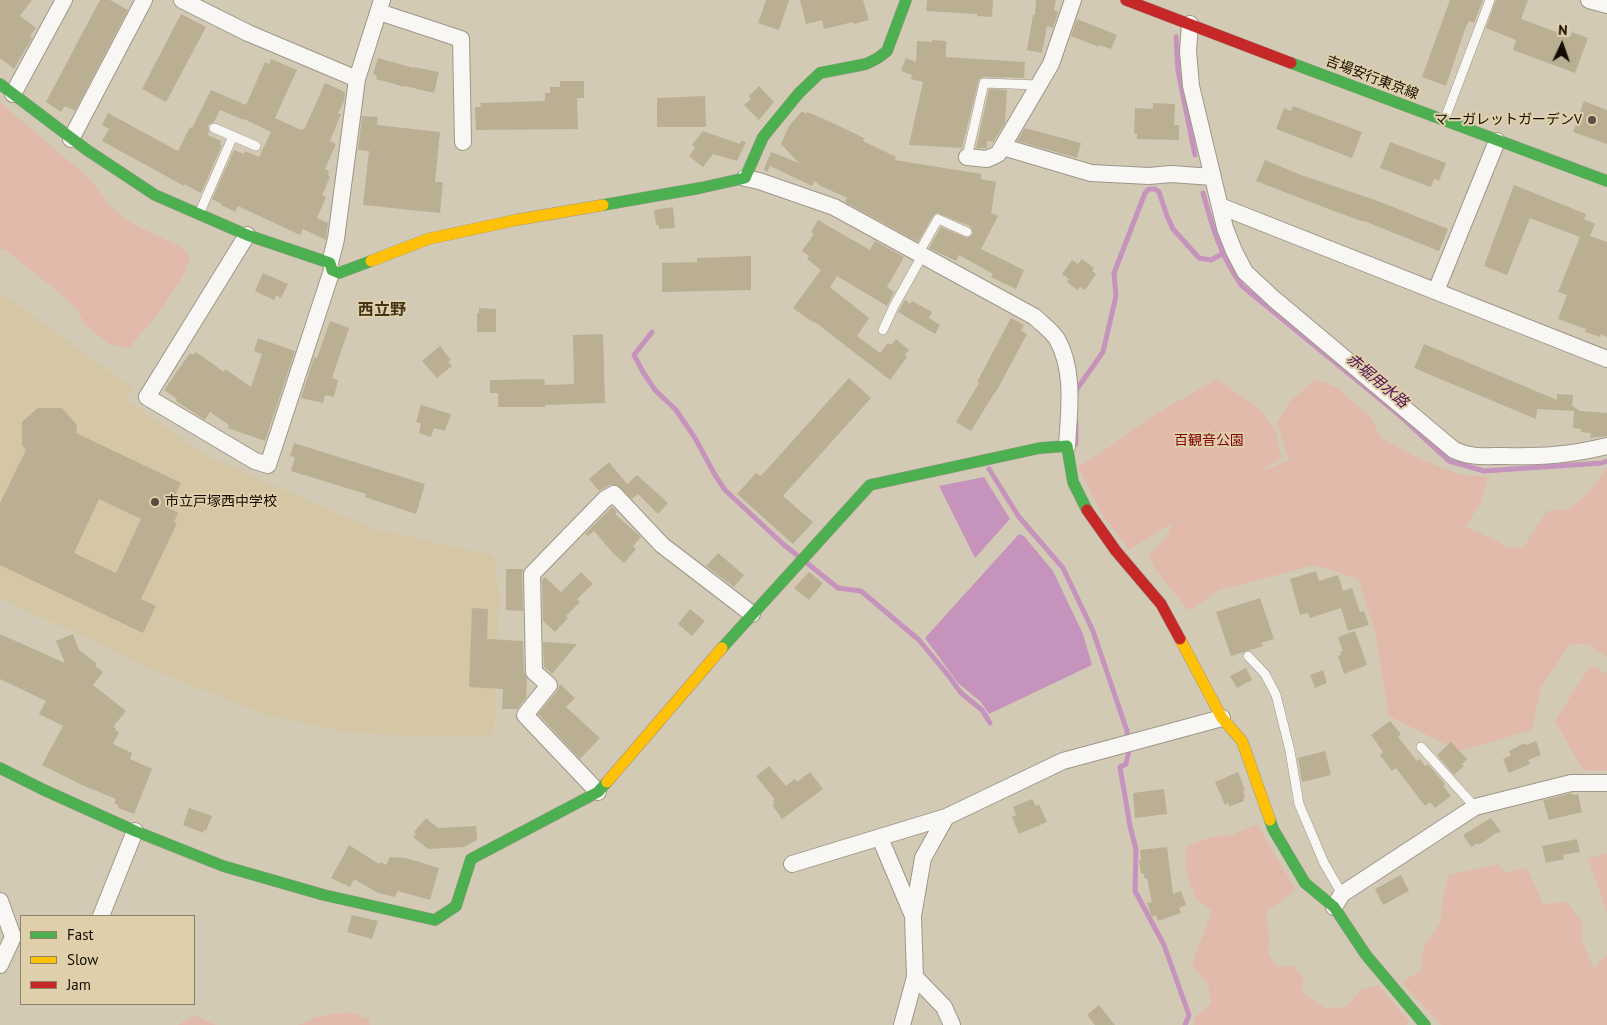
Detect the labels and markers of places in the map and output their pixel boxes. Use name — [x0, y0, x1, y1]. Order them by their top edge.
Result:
place label: マーガレットガーデンV — [1434, 112, 1582, 128]
marker: マーガレットガーデンV — [1586, 114, 1598, 126]
place label: 市立戸塚西中学校 — [165, 494, 277, 510]
marker: 市立戸塚西中学校 — [149, 496, 161, 508]

